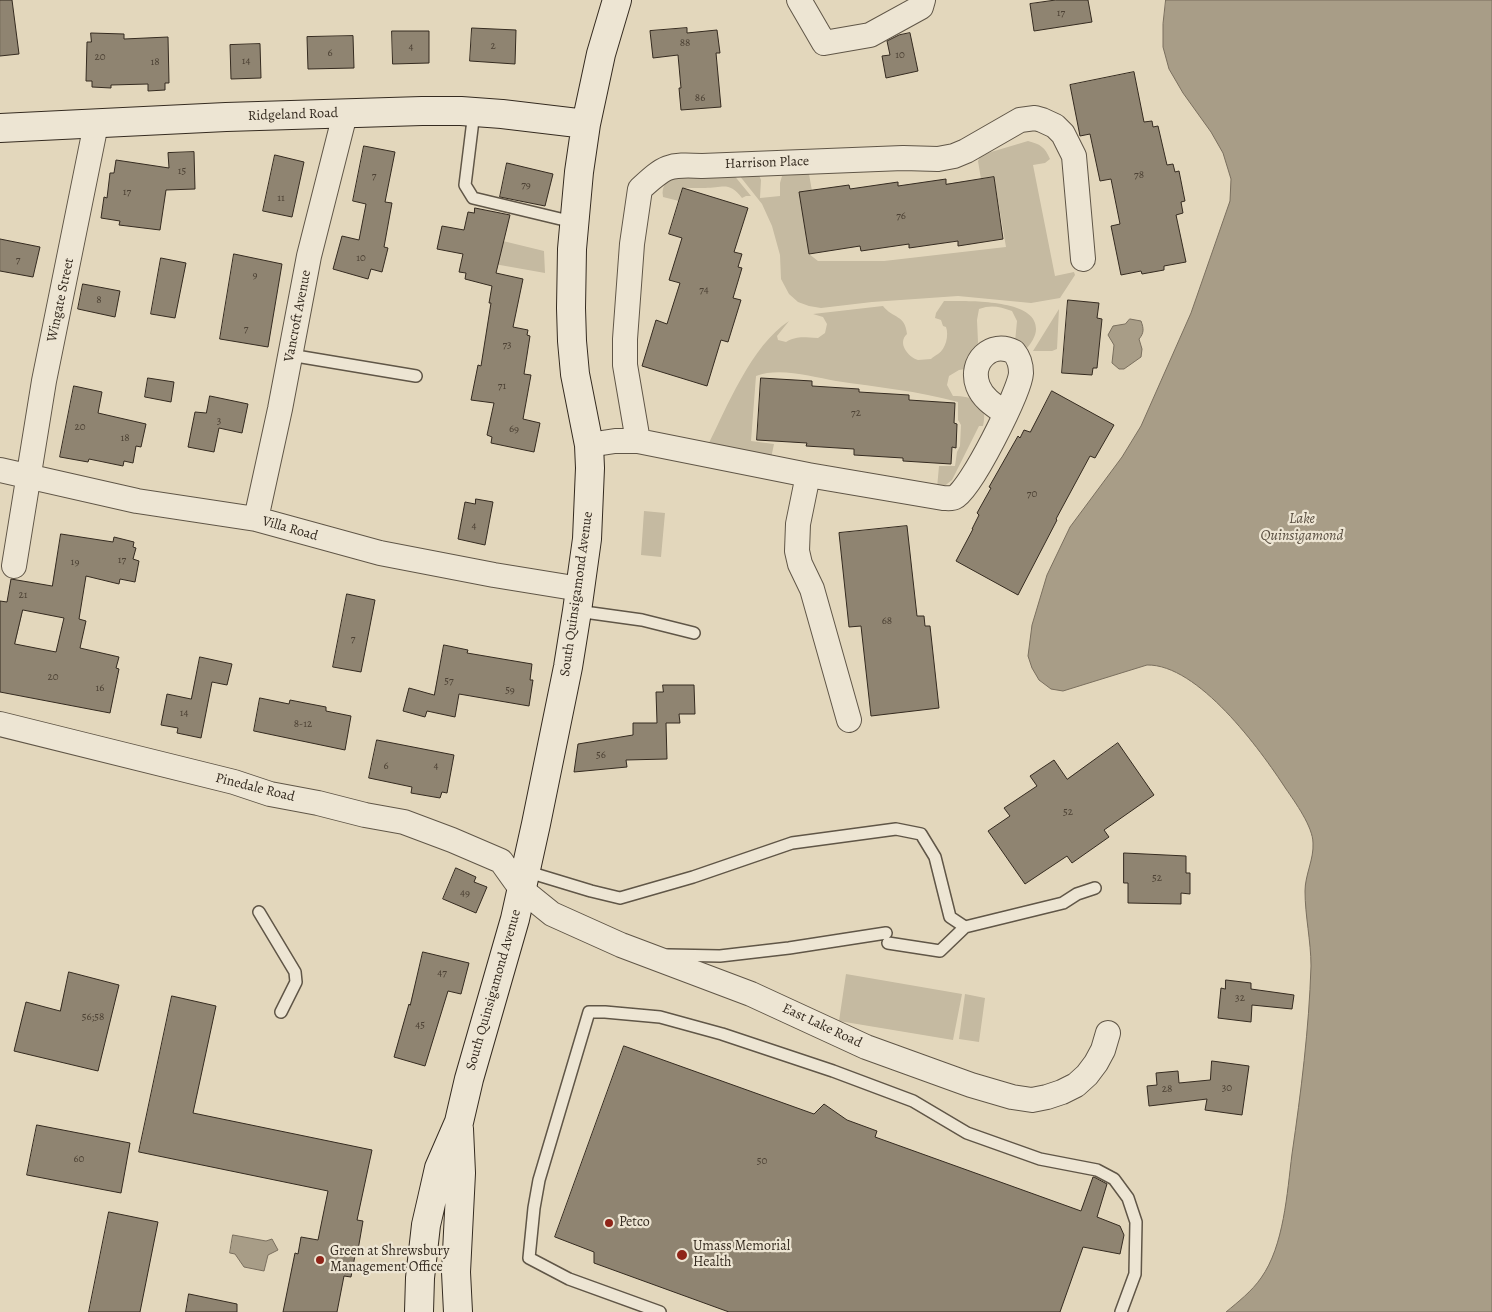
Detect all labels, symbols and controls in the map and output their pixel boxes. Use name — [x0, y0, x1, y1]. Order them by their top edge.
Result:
house number: 17 — [1057, 6, 1065, 20]
house number: 88 — [680, 36, 690, 50]
house number: 2 — [490, 39, 496, 53]
house number: 4 — [409, 40, 413, 54]
house number: 6 — [327, 46, 333, 60]
house number: 10 — [895, 48, 905, 62]
house number: 20 — [94, 50, 106, 64]
house number: 14 — [242, 54, 250, 68]
house number: 18 — [150, 55, 160, 69]
house number: 86 — [695, 91, 705, 105]
street label: Ridgeland Road — [248, 105, 338, 125]
street label: Harrison Place — [725, 153, 809, 173]
house number: 15 — [178, 164, 186, 178]
house number: 78 — [1134, 168, 1144, 182]
house number: 7 — [372, 169, 376, 183]
house number: 79 — [521, 178, 531, 192]
house number: 17 — [123, 185, 131, 199]
house number: 11 — [277, 191, 285, 205]
house number: 76 — [896, 209, 906, 223]
house number: 10 — [356, 251, 366, 265]
house number: 7 — [16, 253, 20, 267]
street label: Wingate Street — [44, 256, 78, 344]
house number: 9 — [252, 268, 258, 282]
street label: Vancroft Avenue — [281, 269, 315, 363]
house number: 74 — [699, 283, 709, 297]
house number: 8 — [96, 293, 102, 307]
house number: 7 — [244, 322, 248, 336]
house number: 73 — [502, 338, 512, 352]
house number: 71 — [498, 379, 506, 393]
house number: 72 — [851, 406, 861, 420]
house number: 3 — [217, 414, 221, 428]
house number: 20 — [74, 420, 86, 434]
house number: 69 — [509, 422, 519, 436]
house number: 18 — [120, 431, 130, 445]
house number: 70 — [1027, 487, 1037, 501]
street label: South Quinsigamond Avenue — [557, 510, 597, 678]
water label: Lake Quinsigamond — [1261, 510, 1343, 545]
street label: Villa Road — [260, 513, 320, 545]
house number: 4 — [472, 519, 476, 533]
house number: 17 — [118, 553, 126, 567]
house number: 19 — [71, 555, 79, 569]
house number: 21 — [19, 588, 27, 602]
house number: 68 — [882, 614, 892, 628]
house number: 7 — [351, 632, 355, 646]
house number: 20 — [47, 670, 59, 684]
house number: 57 — [444, 674, 454, 688]
house number: 16 — [96, 681, 104, 695]
house number: 59 — [505, 683, 515, 697]
house number: 14 — [180, 706, 188, 720]
house number: 8-12 — [294, 717, 312, 731]
house number: 56 — [596, 748, 606, 762]
house number: 6 — [383, 759, 389, 773]
house number: 4 — [434, 759, 438, 773]
street label: Pinedale Road — [214, 770, 296, 806]
house number: 52 — [1063, 805, 1073, 819]
house number: 52 — [1152, 871, 1162, 885]
house number: 49 — [460, 886, 470, 900]
street label: South Quinsigamond Avenue — [463, 908, 525, 1072]
house number: 47 — [437, 966, 447, 980]
house number: 32 — [1235, 991, 1245, 1005]
street label: East Lake Road — [779, 1000, 865, 1052]
house number: 56;58 — [82, 1010, 104, 1024]
house number: 45 — [415, 1018, 425, 1032]
house number: 30 — [1222, 1081, 1232, 1095]
house number: 28 — [1162, 1082, 1172, 1096]
house number: 60 — [74, 1152, 84, 1166]
house number: 50 — [757, 1154, 767, 1168]
place label: Petco — [619, 1215, 650, 1231]
marker: Petco — [603, 1217, 615, 1229]
place label: Umass Memorial Health — [693, 1239, 790, 1272]
place label: Green at Shrewsbury Management Office — [330, 1244, 449, 1276]
marker: Umass Memorial Health — [675, 1248, 689, 1262]
marker: Green at Shrewsbury Management Office — [314, 1254, 326, 1266]

